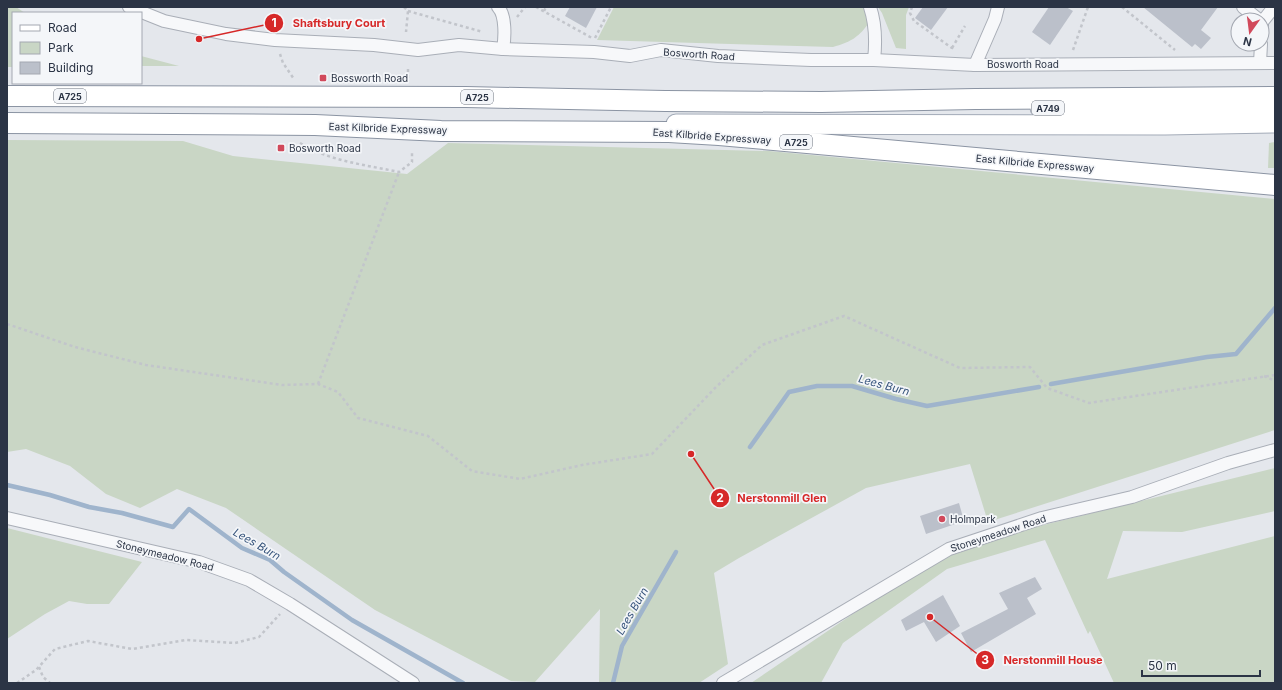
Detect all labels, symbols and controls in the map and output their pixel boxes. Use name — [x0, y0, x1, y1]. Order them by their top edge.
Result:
legend — [12, 12, 142, 84]
callout: Shaftsbury Court — [264, 12, 393, 35]
north arrow — [1230, 12, 1270, 52]
text: 1 — [271, 15, 277, 30]
text: Shaftsbury Court — [293, 16, 385, 30]
text: Road — [48, 20, 77, 35]
text: N — [1242, 34, 1253, 50]
text: Park — [48, 40, 74, 55]
street label: Bosworth Road — [663, 46, 735, 62]
street label: Bosworth Road — [987, 58, 1059, 70]
text: Building — [48, 60, 93, 75]
place label: Bossworth Road — [331, 72, 408, 84]
marker: Bossworth Road — [318, 73, 328, 83]
road number: A725 — [54, 89, 86, 103]
road number: A725 — [461, 90, 493, 104]
road number: A749 — [1032, 101, 1064, 115]
street label: East Kilbride Expressway — [328, 120, 448, 136]
street label: East Kilbride Expressway — [652, 126, 772, 146]
road number: A725 — [780, 135, 812, 149]
place label: Bosworth Road — [289, 142, 361, 154]
marker: Bosworth Road — [276, 143, 286, 153]
street label: East Kilbride Expressway — [975, 152, 1095, 174]
water label: Lees Burn — [857, 371, 912, 399]
callout: Nerstonmill Glen — [710, 487, 835, 510]
text: 2 — [716, 490, 724, 505]
text: Nerstonmill Glen — [737, 491, 827, 505]
street label: Stoneymeadow Road — [949, 512, 1047, 554]
place label: Holmpark — [950, 513, 996, 525]
marker: Holmpark — [937, 514, 947, 524]
water label: Lees Burn — [231, 525, 284, 563]
street label: Stoneymeadow Road — [115, 537, 215, 573]
water label: Lees Burn — [613, 584, 651, 637]
callout: Nerstonmill House — [975, 648, 1110, 671]
text: 3 — [981, 652, 989, 667]
scale bar — [1142, 652, 1260, 678]
text: Nerstonmill House — [1003, 653, 1103, 667]
text: 50 m — [1148, 658, 1177, 673]

